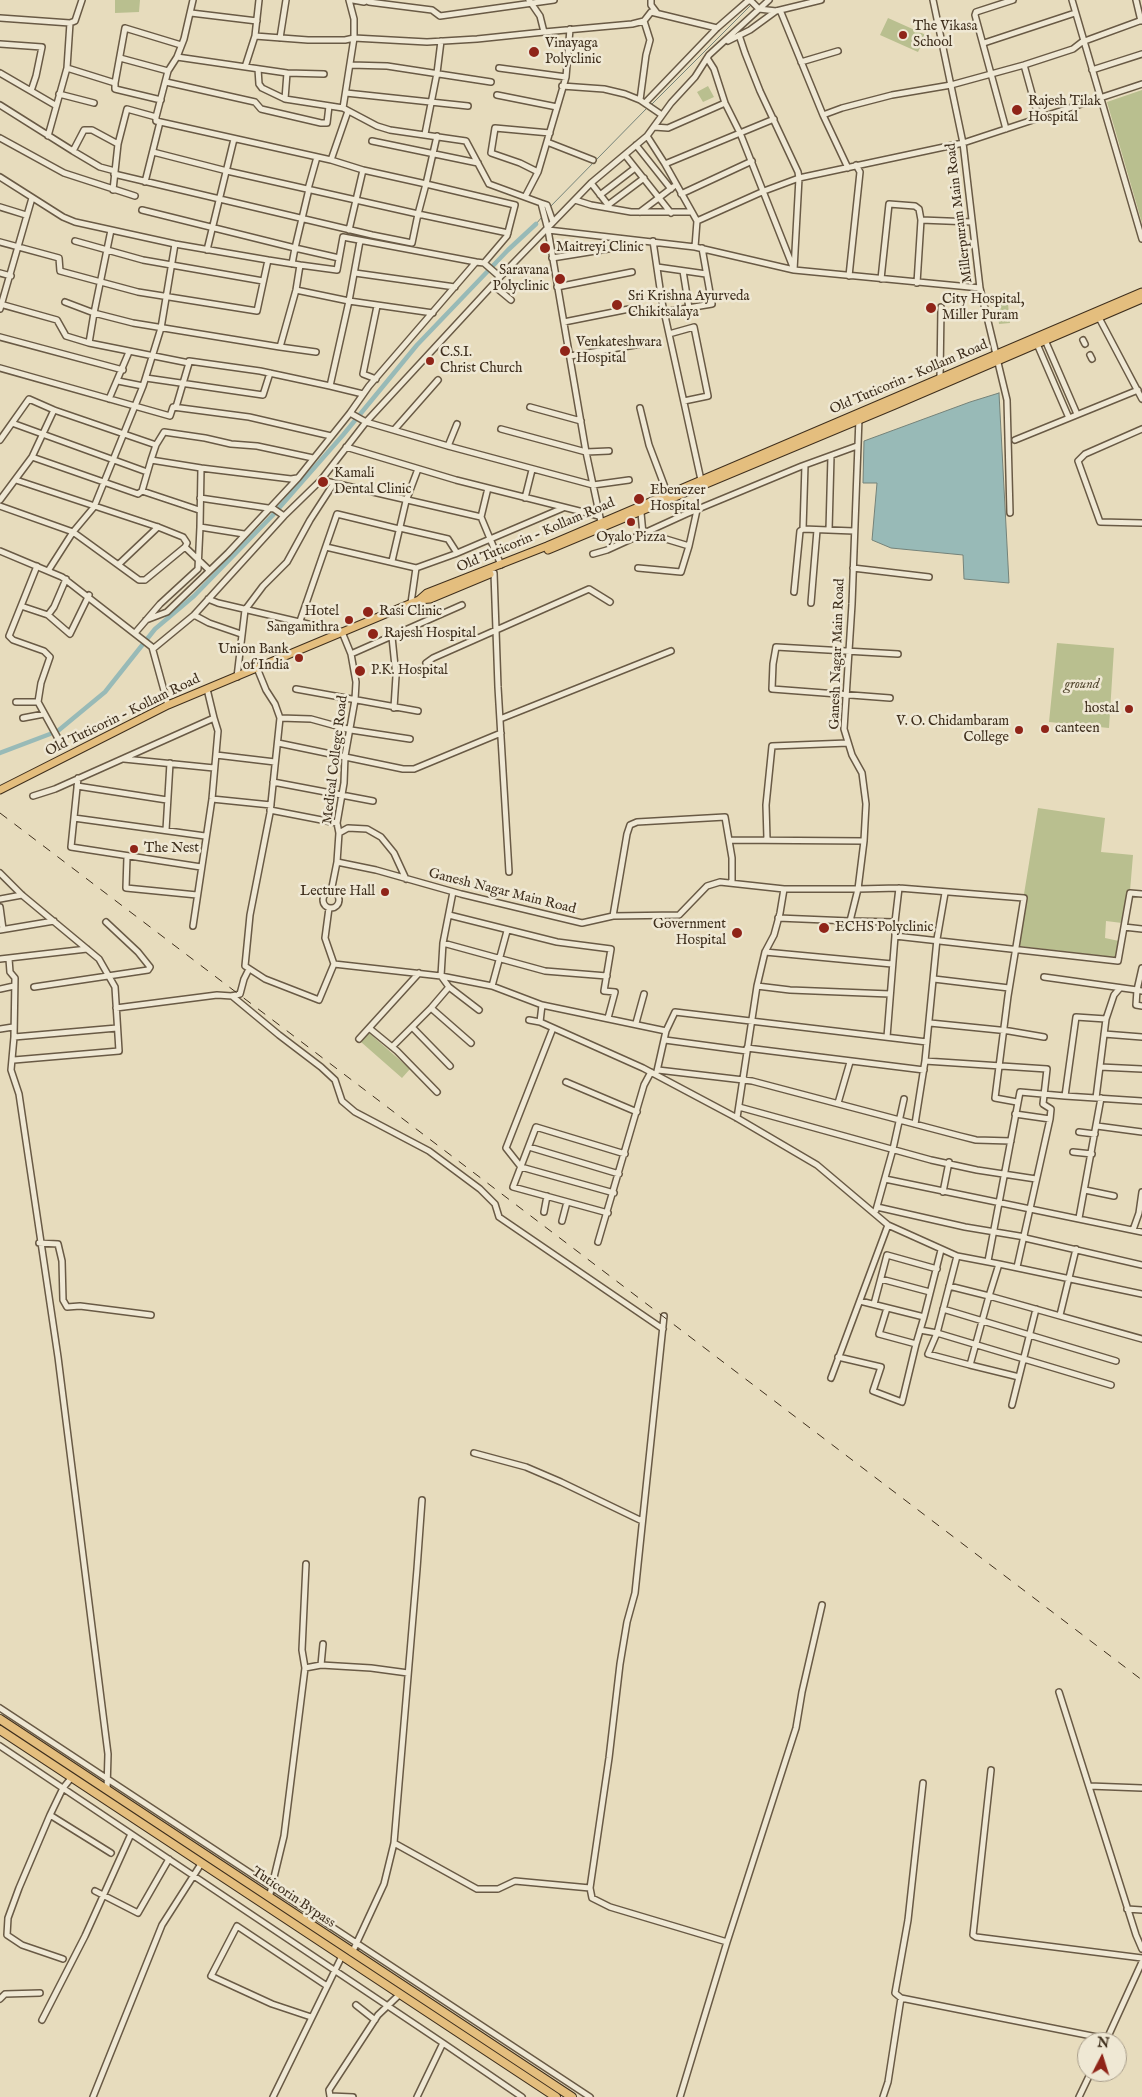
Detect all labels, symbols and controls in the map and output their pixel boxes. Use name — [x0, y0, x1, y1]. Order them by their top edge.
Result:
place label: The Vikasa School — [913, 19, 978, 52]
marker: The Vikasa School — [897, 29, 909, 41]
place label: Vinayaga Polyclinic — [545, 36, 601, 68]
marker: Vinayaga Polyclinic — [527, 45, 541, 59]
place label: Rajesh Tilak Hospital — [1028, 94, 1101, 126]
marker: Rajesh Tilak Hospital — [1010, 103, 1024, 117]
street label: Millerpuram Main Road — [943, 142, 977, 284]
place label: Maitreyi Clinic — [556, 240, 644, 256]
marker: Maitreyi Clinic — [538, 241, 552, 255]
place label: Saravana Polyclinic — [493, 263, 549, 296]
marker: Saravana Polyclinic — [553, 272, 567, 286]
place label: Sri Krishna Ayurveda Chikitsalaya — [628, 289, 750, 322]
place label: City Hospital, Miller Puram — [942, 292, 1025, 324]
marker: Sri Krishna Ayurveda Chikitsalaya — [610, 298, 624, 312]
marker: City Hospital, Miller Puram — [924, 301, 938, 315]
place label: Venkateshwara Hospital — [576, 335, 662, 368]
street label: Old Tuticorin - Kollam Road — [828, 337, 990, 419]
marker: Venkateshwara Hospital — [558, 344, 572, 358]
place label: C.S.I. Christ Church — [440, 345, 522, 378]
marker: C.S.I. Christ Church — [424, 355, 436, 367]
place label: Kamali Dental Clinic — [334, 466, 412, 498]
marker: Kamali Dental Clinic — [316, 475, 330, 489]
place label: Ebenezer Hospital — [650, 483, 706, 516]
marker: Ebenezer Hospital — [632, 492, 646, 506]
street label: Old Tuticorin - Kollam Road — [455, 495, 617, 577]
marker: Oyalo Pizza — [625, 516, 637, 528]
place label: Oyalo Pizza — [596, 530, 666, 546]
street label: Ganesh Nagar Main Road — [827, 578, 849, 730]
place label: Hotel Sangamithra — [267, 604, 339, 636]
place label: Rasi Clinic — [379, 604, 442, 620]
marker: Rasi Clinic — [361, 605, 375, 619]
marker: Hotel Sangamithra — [343, 614, 355, 626]
place label: Rajesh Hospital — [384, 626, 476, 642]
marker: Rajesh Hospital — [366, 627, 380, 641]
place label: Union Bank of India — [218, 642, 289, 674]
marker: Union Bank of India — [293, 652, 305, 664]
place label: P.K. Hospital — [371, 663, 448, 679]
marker: P.K. Hospital — [353, 664, 367, 678]
street label: Old Tuticorin - Kollam Road — [43, 671, 203, 761]
park label: ground — [1065, 677, 1099, 693]
street label: Medical College Road — [320, 695, 352, 825]
place label: hostal — [1084, 701, 1119, 717]
marker: hostal — [1123, 703, 1135, 715]
place label: V. O. Chidambaram College — [896, 714, 1009, 746]
place label: canteen — [1055, 721, 1100, 737]
marker: canteen — [1039, 723, 1051, 735]
marker: V. O. Chidambaram College — [1013, 724, 1025, 736]
place label: The Nest — [144, 841, 199, 857]
marker: The Nest — [128, 843, 140, 855]
street label: Ganesh Nagar Main Road — [427, 866, 577, 918]
place label: Lecture Hall — [300, 884, 375, 900]
marker: Lecture Hall — [379, 886, 391, 898]
place label: Government Hospital — [653, 917, 726, 950]
place label: ECHS Polyclinic — [835, 920, 933, 936]
marker: ECHS Polyclinic — [817, 921, 831, 935]
marker: Government Hospital — [730, 926, 744, 940]
street label: Tuticorin Bypass — [248, 1864, 338, 1932]
north arrow — [1077, 2032, 1127, 2082]
text: N — [1096, 2034, 1110, 2053]

